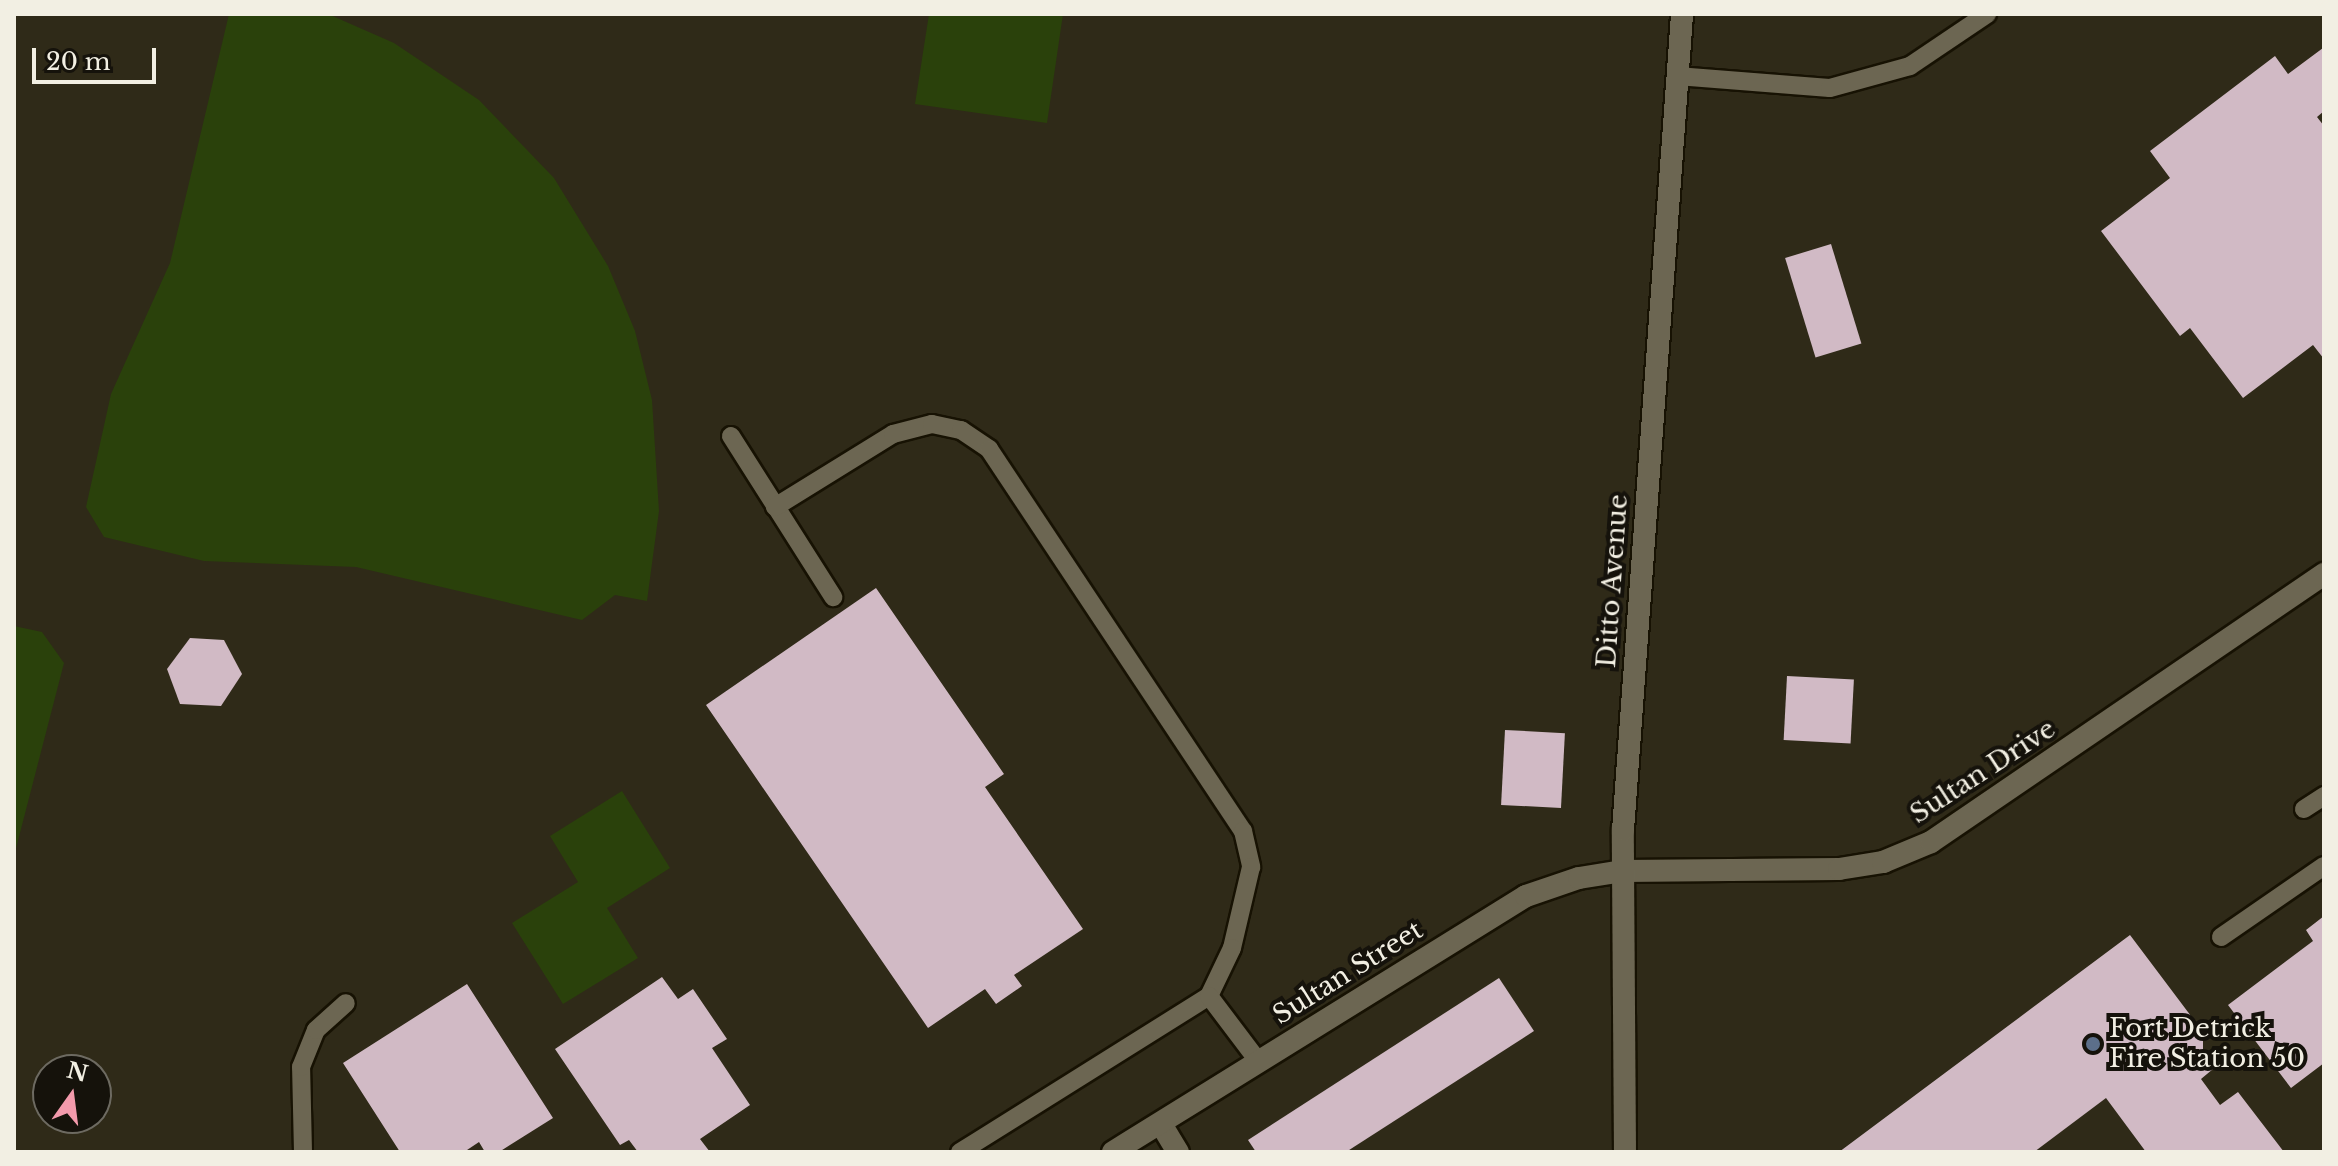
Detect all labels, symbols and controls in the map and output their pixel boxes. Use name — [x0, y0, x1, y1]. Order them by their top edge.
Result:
scale bar — [36, 32, 160, 82]
text: 20 m — [46, 47, 111, 76]
street label: Ditto Avenue — [1591, 493, 1635, 669]
street label: Sultan Drive — [1905, 714, 2061, 830]
street label: Sultan Street — [1267, 915, 1429, 1031]
place label: Fort Detrick Fire Station 50 — [2109, 1013, 2305, 1074]
marker: Fort Detrick Fire Station 50 — [2084, 1035, 2102, 1053]
north arrow — [32, 1054, 112, 1134]
text: N — [64, 1057, 91, 1088]

